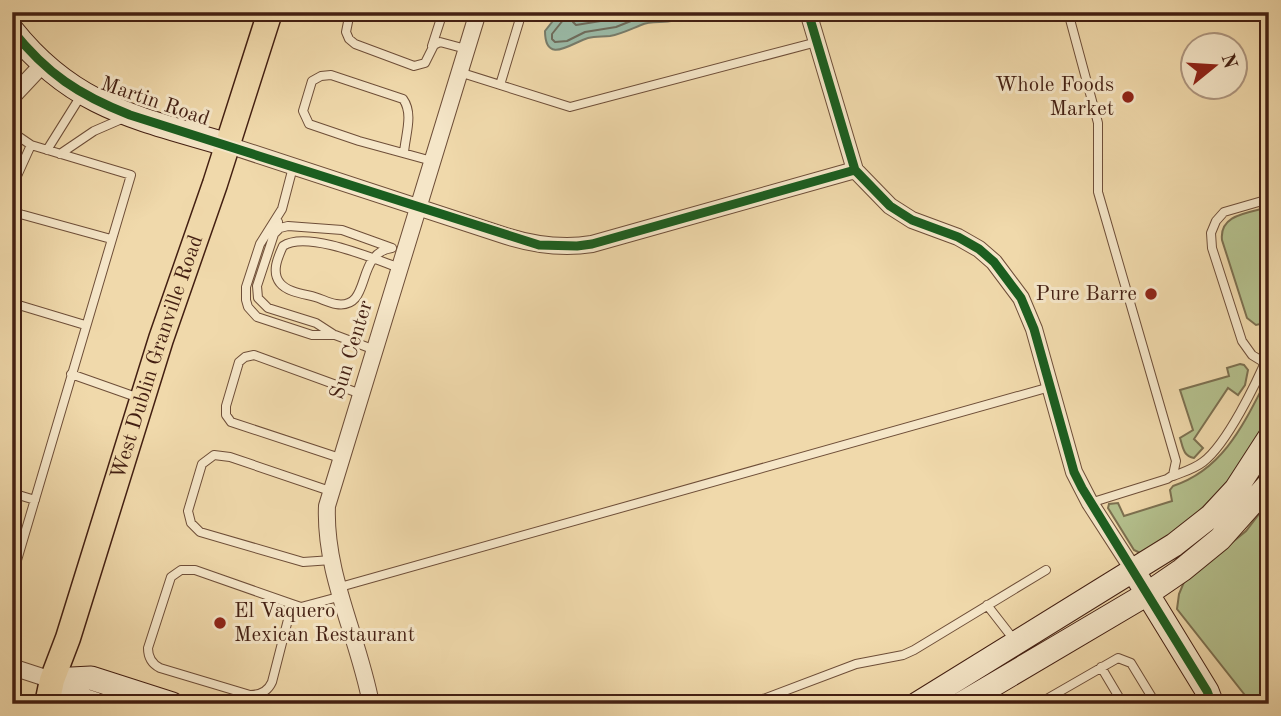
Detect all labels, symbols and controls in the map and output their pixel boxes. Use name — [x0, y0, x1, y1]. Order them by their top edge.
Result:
north arrow — [1180, 32, 1250, 102]
text: N — [1217, 52, 1239, 72]
street label: Martin Road — [98, 74, 212, 130]
place label: Whole Foods Market — [995, 75, 1114, 120]
marker: Whole Foods Market — [1120, 89, 1136, 105]
street label: West Dublin Granville Road — [108, 232, 207, 482]
place label: Pure Barre — [1036, 284, 1137, 305]
marker: Pure Barre — [1143, 286, 1159, 302]
street label: Sun Center — [327, 298, 377, 402]
place label: El Vaquero Mexican Restaurant — [234, 601, 415, 646]
marker: El Vaquero Mexican Restaurant — [212, 615, 228, 631]

